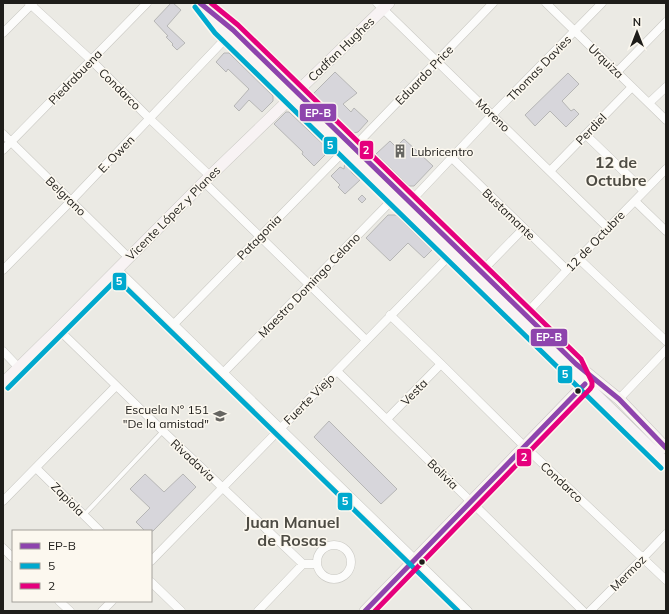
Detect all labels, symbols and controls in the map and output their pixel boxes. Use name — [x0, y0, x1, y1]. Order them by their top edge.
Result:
north arrow — [617, 12, 657, 52]
street label: Cadfan Hughes — [305, 13, 377, 84]
text: N — [633, 15, 641, 29]
street label: Thomas Davies — [504, 32, 574, 104]
street label: Urquiza — [585, 41, 627, 81]
street label: Eduardo Price — [392, 42, 456, 108]
street label: Piedrabuena — [45, 46, 105, 108]
street label: Condarco — [96, 65, 144, 113]
street label: Moreno — [473, 95, 513, 135]
line badge: EP-B — [299, 103, 337, 122]
text: EP-B — [305, 106, 331, 120]
street label: Perdiel — [572, 110, 610, 148]
street label: E. Owen — [95, 132, 137, 176]
line badge: 5 — [323, 136, 338, 155]
text: 5 — [327, 138, 334, 152]
line badge: 2 — [359, 140, 374, 160]
text: 2 — [363, 143, 370, 157]
building icon: Lubricentro — [392, 143, 408, 159]
place label: Lubricentro — [411, 144, 474, 159]
district label: 12 de Octubre — [585, 152, 647, 190]
street label: Vicente López y Planes — [123, 163, 223, 263]
street label: Belgrano — [43, 173, 89, 219]
street label: Bustamante — [479, 185, 539, 243]
street label: 12 de Octubre — [562, 207, 628, 275]
street label: Patagonia — [234, 211, 284, 263]
street label: Maestro Domingo Celano — [255, 229, 363, 341]
line badge: 5 — [112, 272, 127, 291]
text: 5 — [116, 274, 123, 288]
line badge: EP-B — [530, 328, 568, 347]
text: EP-B — [536, 330, 562, 344]
line badge: 5 — [557, 365, 573, 384]
text: 5 — [562, 367, 569, 381]
street label: Fuerte Viejo — [280, 370, 338, 428]
street label: Vesta — [398, 375, 430, 409]
unlabelled marker — [573, 386, 583, 396]
place label: Escuela N° 151 "De la amistad" — [123, 402, 209, 431]
school or university icon: Escuela N° 151 "De la amistad" — [212, 408, 228, 424]
street label: Rivadavia — [168, 436, 218, 484]
line badge: 2 — [516, 448, 532, 467]
text: 2 — [521, 450, 528, 464]
street label: Bolivia — [424, 456, 462, 492]
street label: Condarco — [537, 458, 587, 506]
street label: Zapiola — [48, 479, 88, 519]
line badge: 5 — [337, 492, 353, 511]
text: 5 — [342, 494, 349, 508]
district label: Juan Manuel de Rosas — [244, 512, 340, 550]
legend — [12, 530, 152, 602]
text: EP-B — [48, 538, 76, 553]
street label: Mermoz — [607, 552, 649, 594]
unlabelled marker — [417, 557, 427, 567]
text: 5 — [48, 558, 55, 573]
text: 2 — [48, 578, 55, 593]

